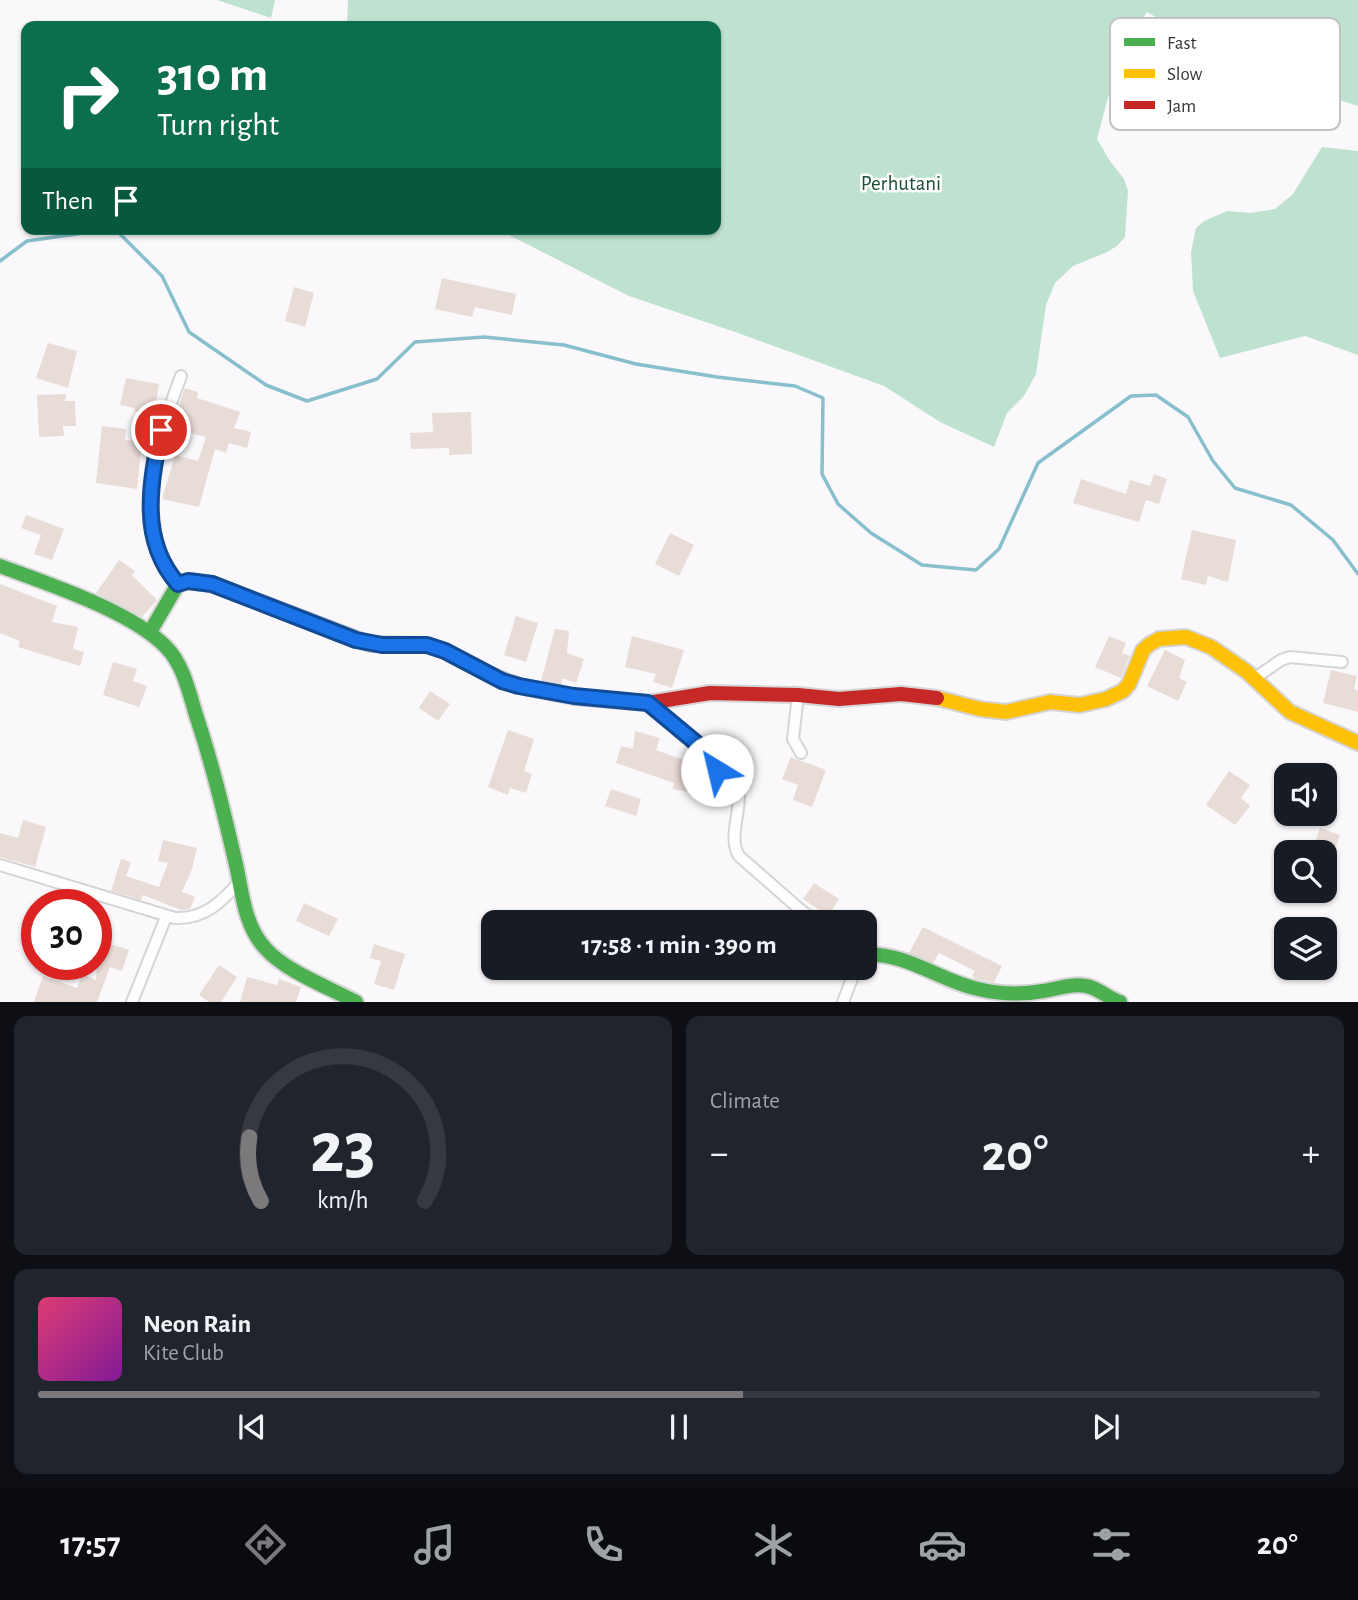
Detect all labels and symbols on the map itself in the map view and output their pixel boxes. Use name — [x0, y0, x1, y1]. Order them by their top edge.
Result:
legend — [1110, 18, 1340, 130]
text: Fast — [1167, 34, 1197, 53]
text: Slow — [1167, 65, 1203, 84]
text: Jam — [1167, 97, 1196, 116]
park label: Perhutani — [861, 173, 941, 194]
pin — [131, 400, 191, 460]
position arrow — [680, 733, 754, 807]
speed limit sign: 30 — [21, 889, 112, 980]

